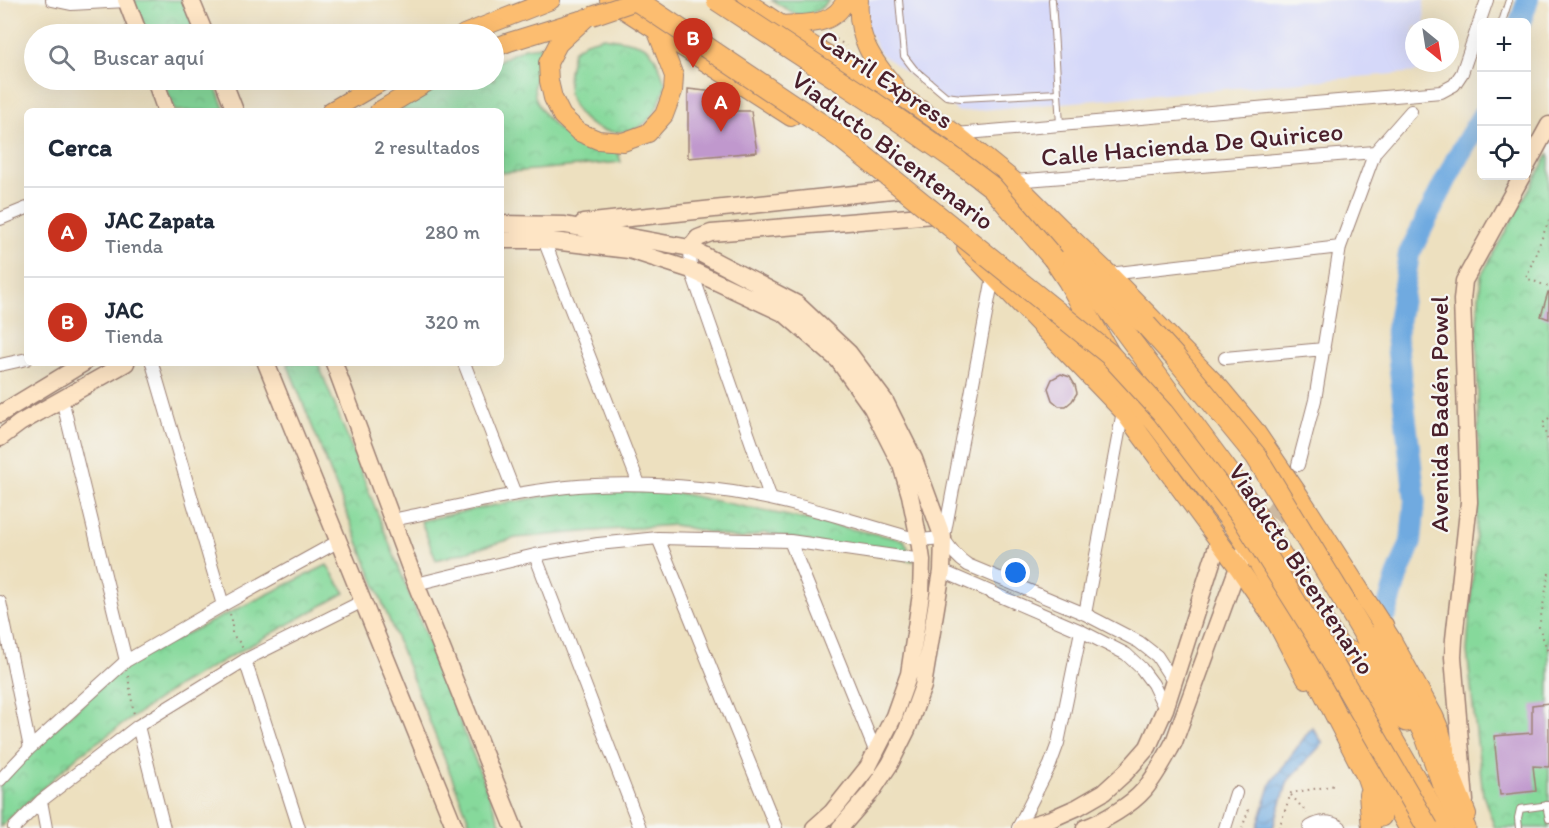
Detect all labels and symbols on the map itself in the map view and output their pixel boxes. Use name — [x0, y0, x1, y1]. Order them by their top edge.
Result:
north arrow — [1405, 18, 1459, 72]
pin: B — [674, 19, 712, 68]
street label: Carril Express — [812, 22, 960, 136]
street label: Viaducto Bicentenario — [785, 63, 1001, 237]
pin: A — [702, 82, 740, 132]
street label: Calle Hacienda De Quiriceo — [1040, 115, 1344, 173]
street label: Avenida Badén Powel — [1423, 295, 1455, 533]
street label: Viaducto Bicentenario — [1222, 457, 1382, 681]
your location — [1001, 558, 1030, 587]

